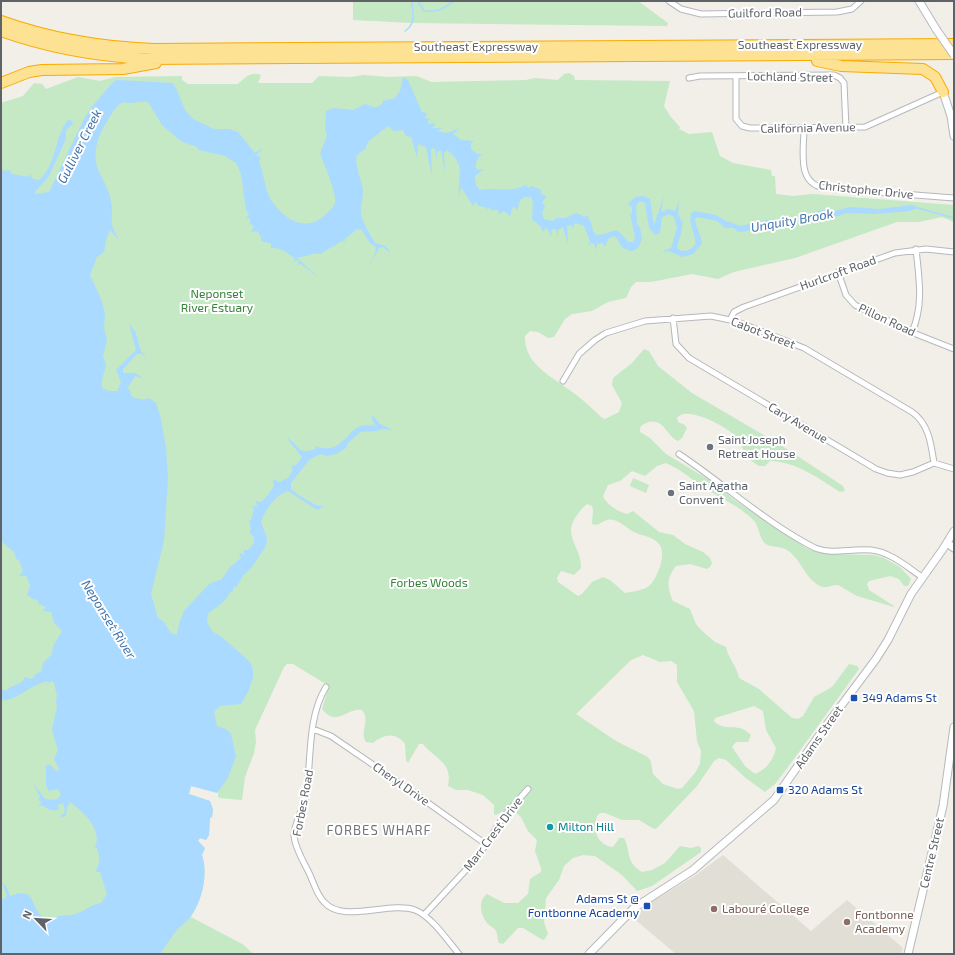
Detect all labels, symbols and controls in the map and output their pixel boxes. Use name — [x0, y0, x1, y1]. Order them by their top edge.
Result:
street label: Guilford Road — [728, 4, 802, 20]
street label: Southeast Expressway — [738, 37, 863, 51]
street label: Southeast Expressway — [414, 39, 539, 53]
street label: Lochland Street — [747, 68, 833, 84]
water label: Gulliver Creek — [53, 106, 105, 186]
street label: California Avenue — [760, 119, 856, 135]
street label: Christopher Drive — [818, 177, 914, 201]
water label: Unquity Brook — [750, 205, 835, 235]
street label: Hurlcroft Road — [798, 252, 878, 292]
park label: Neponset River Estuary — [181, 286, 254, 314]
street label: Pillon Road — [857, 300, 918, 338]
street label: Cabot Street — [729, 313, 798, 351]
street label: Cary Avenue — [766, 399, 831, 445]
place label: Saint Joseph Retreat House — [718, 432, 796, 460]
marker: Saint Joseph Retreat House — [705, 442, 715, 452]
place label: Saint Agatha Convent — [679, 478, 748, 506]
marker: Saint Agatha Convent — [666, 488, 676, 498]
park label: Forbes Woods — [390, 575, 468, 589]
water label: Neponset River — [78, 577, 140, 662]
place label: 349 Adams St — [862, 690, 937, 704]
marker: 349 Adams St — [849, 693, 859, 703]
street label: Adams Street — [791, 702, 845, 771]
street label: Cheryl Drive — [371, 759, 433, 808]
street label: Forbes Road — [289, 768, 315, 837]
place label: 320 Adams St — [788, 782, 863, 796]
marker: 320 Adams St — [775, 785, 785, 795]
street label: Marr Crest Drive — [460, 794, 525, 873]
street label: Centre Street — [916, 816, 946, 889]
place label: Milton Hill — [558, 819, 615, 833]
district label: FORBES WHARF — [326, 822, 432, 838]
marker: Milton Hill — [545, 822, 555, 832]
place label: Adams St @ Fontbonne Academy — [528, 891, 640, 919]
north arrow — [16, 899, 56, 939]
marker: Adams St @ Fontbonne Academy — [642, 901, 652, 911]
place label: Labouré College — [722, 901, 809, 915]
marker: Labouré College — [709, 904, 719, 914]
place label: Fontbonne Academy — [855, 907, 914, 935]
text: N — [19, 908, 34, 921]
marker: Fontbonne Academy — [842, 917, 852, 927]

